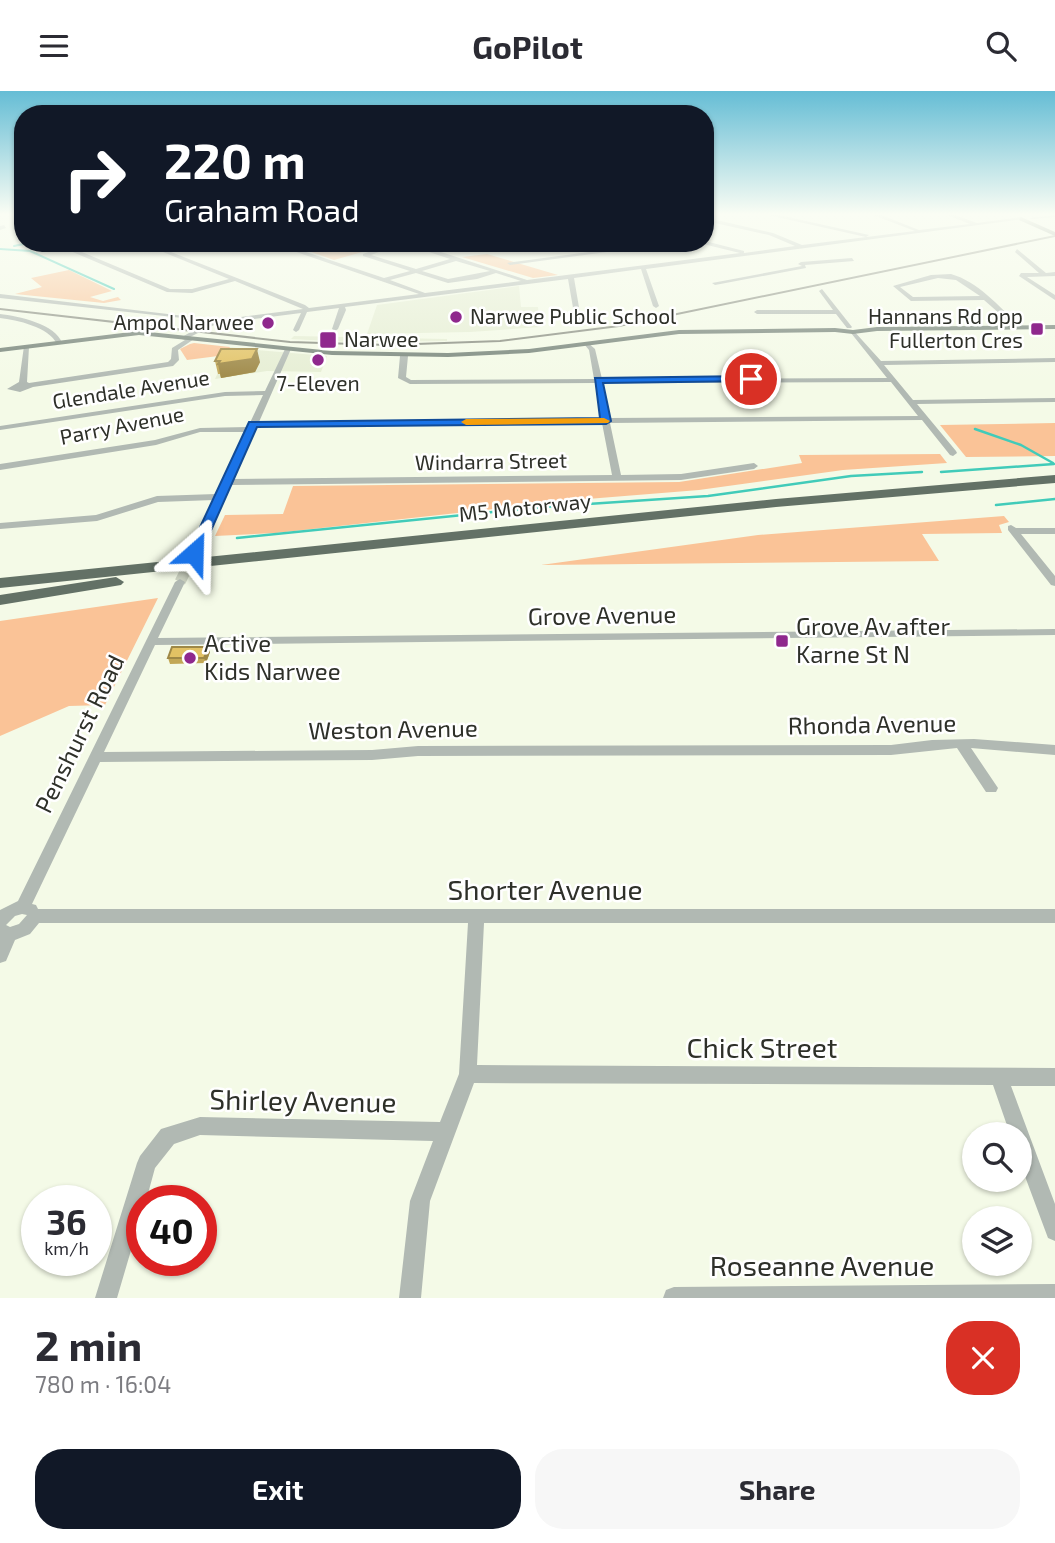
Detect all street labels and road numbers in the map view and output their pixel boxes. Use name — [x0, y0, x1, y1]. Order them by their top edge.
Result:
street label: Glendale Avenue — [51, 364, 211, 413]
street label: Parry Avenue — [58, 400, 186, 449]
street label: Windarra Street — [415, 447, 567, 474]
street label: M5 Motorway — [457, 487, 592, 526]
street label: Grove Avenue — [527, 599, 676, 630]
street label: Penshurst Road — [28, 650, 129, 817]
street label: Rhonda Avenue — [787, 708, 956, 739]
street label: Weston Avenue — [308, 713, 478, 744]
street label: Shorter Avenue — [448, 872, 642, 906]
street label: Chick Street — [687, 1030, 837, 1064]
street label: Shirley Avenue — [209, 1081, 397, 1119]
street label: Roseanne Avenue — [710, 1248, 934, 1282]

